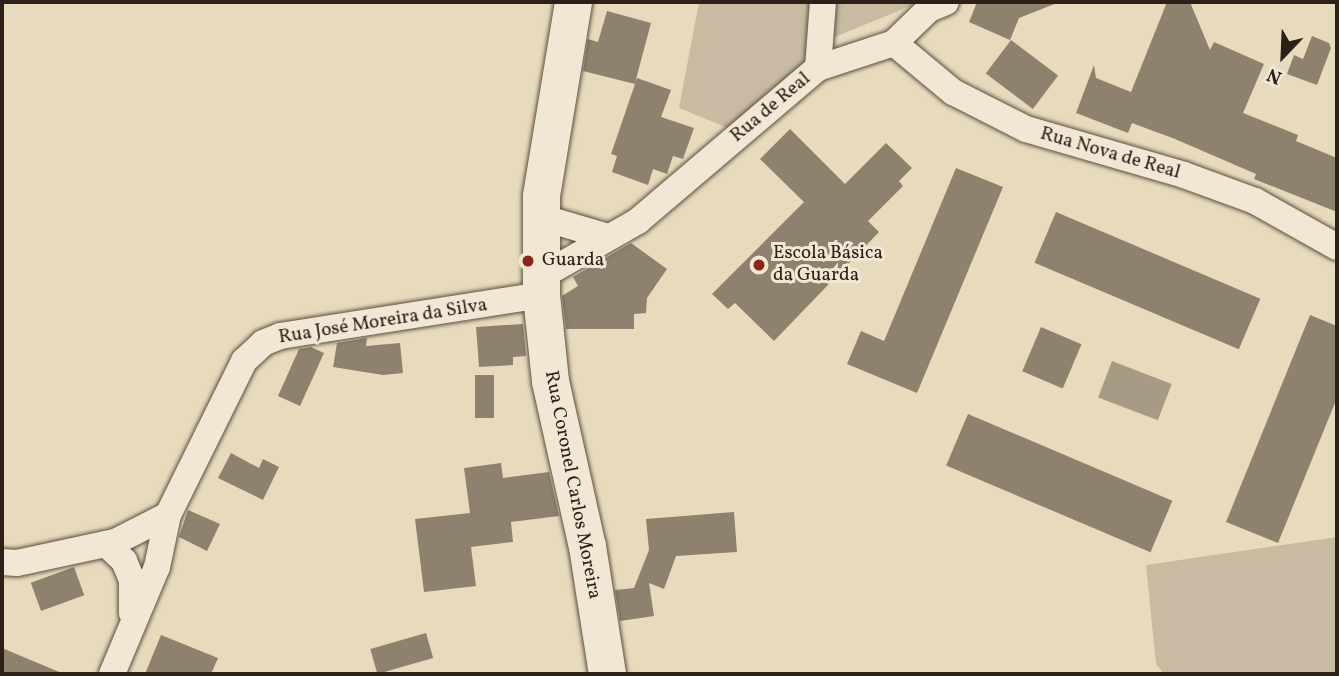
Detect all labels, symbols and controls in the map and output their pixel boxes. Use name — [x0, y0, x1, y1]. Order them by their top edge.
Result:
north arrow — [1248, 21, 1318, 91]
text: N — [1263, 61, 1286, 90]
street label: Rua de Real — [726, 68, 816, 148]
street label: Rua Nova de Real — [1037, 123, 1183, 185]
place label: Escola Básica da Guarda — [773, 243, 883, 287]
place label: Guarda — [542, 250, 604, 272]
marker: Guarda — [520, 253, 536, 269]
marker: Escola Básica da Guarda — [751, 257, 767, 273]
street label: Rua José Moreira da Silva — [277, 294, 489, 350]
street label: Rua Coronel Carlos Moreira — [539, 369, 605, 601]

